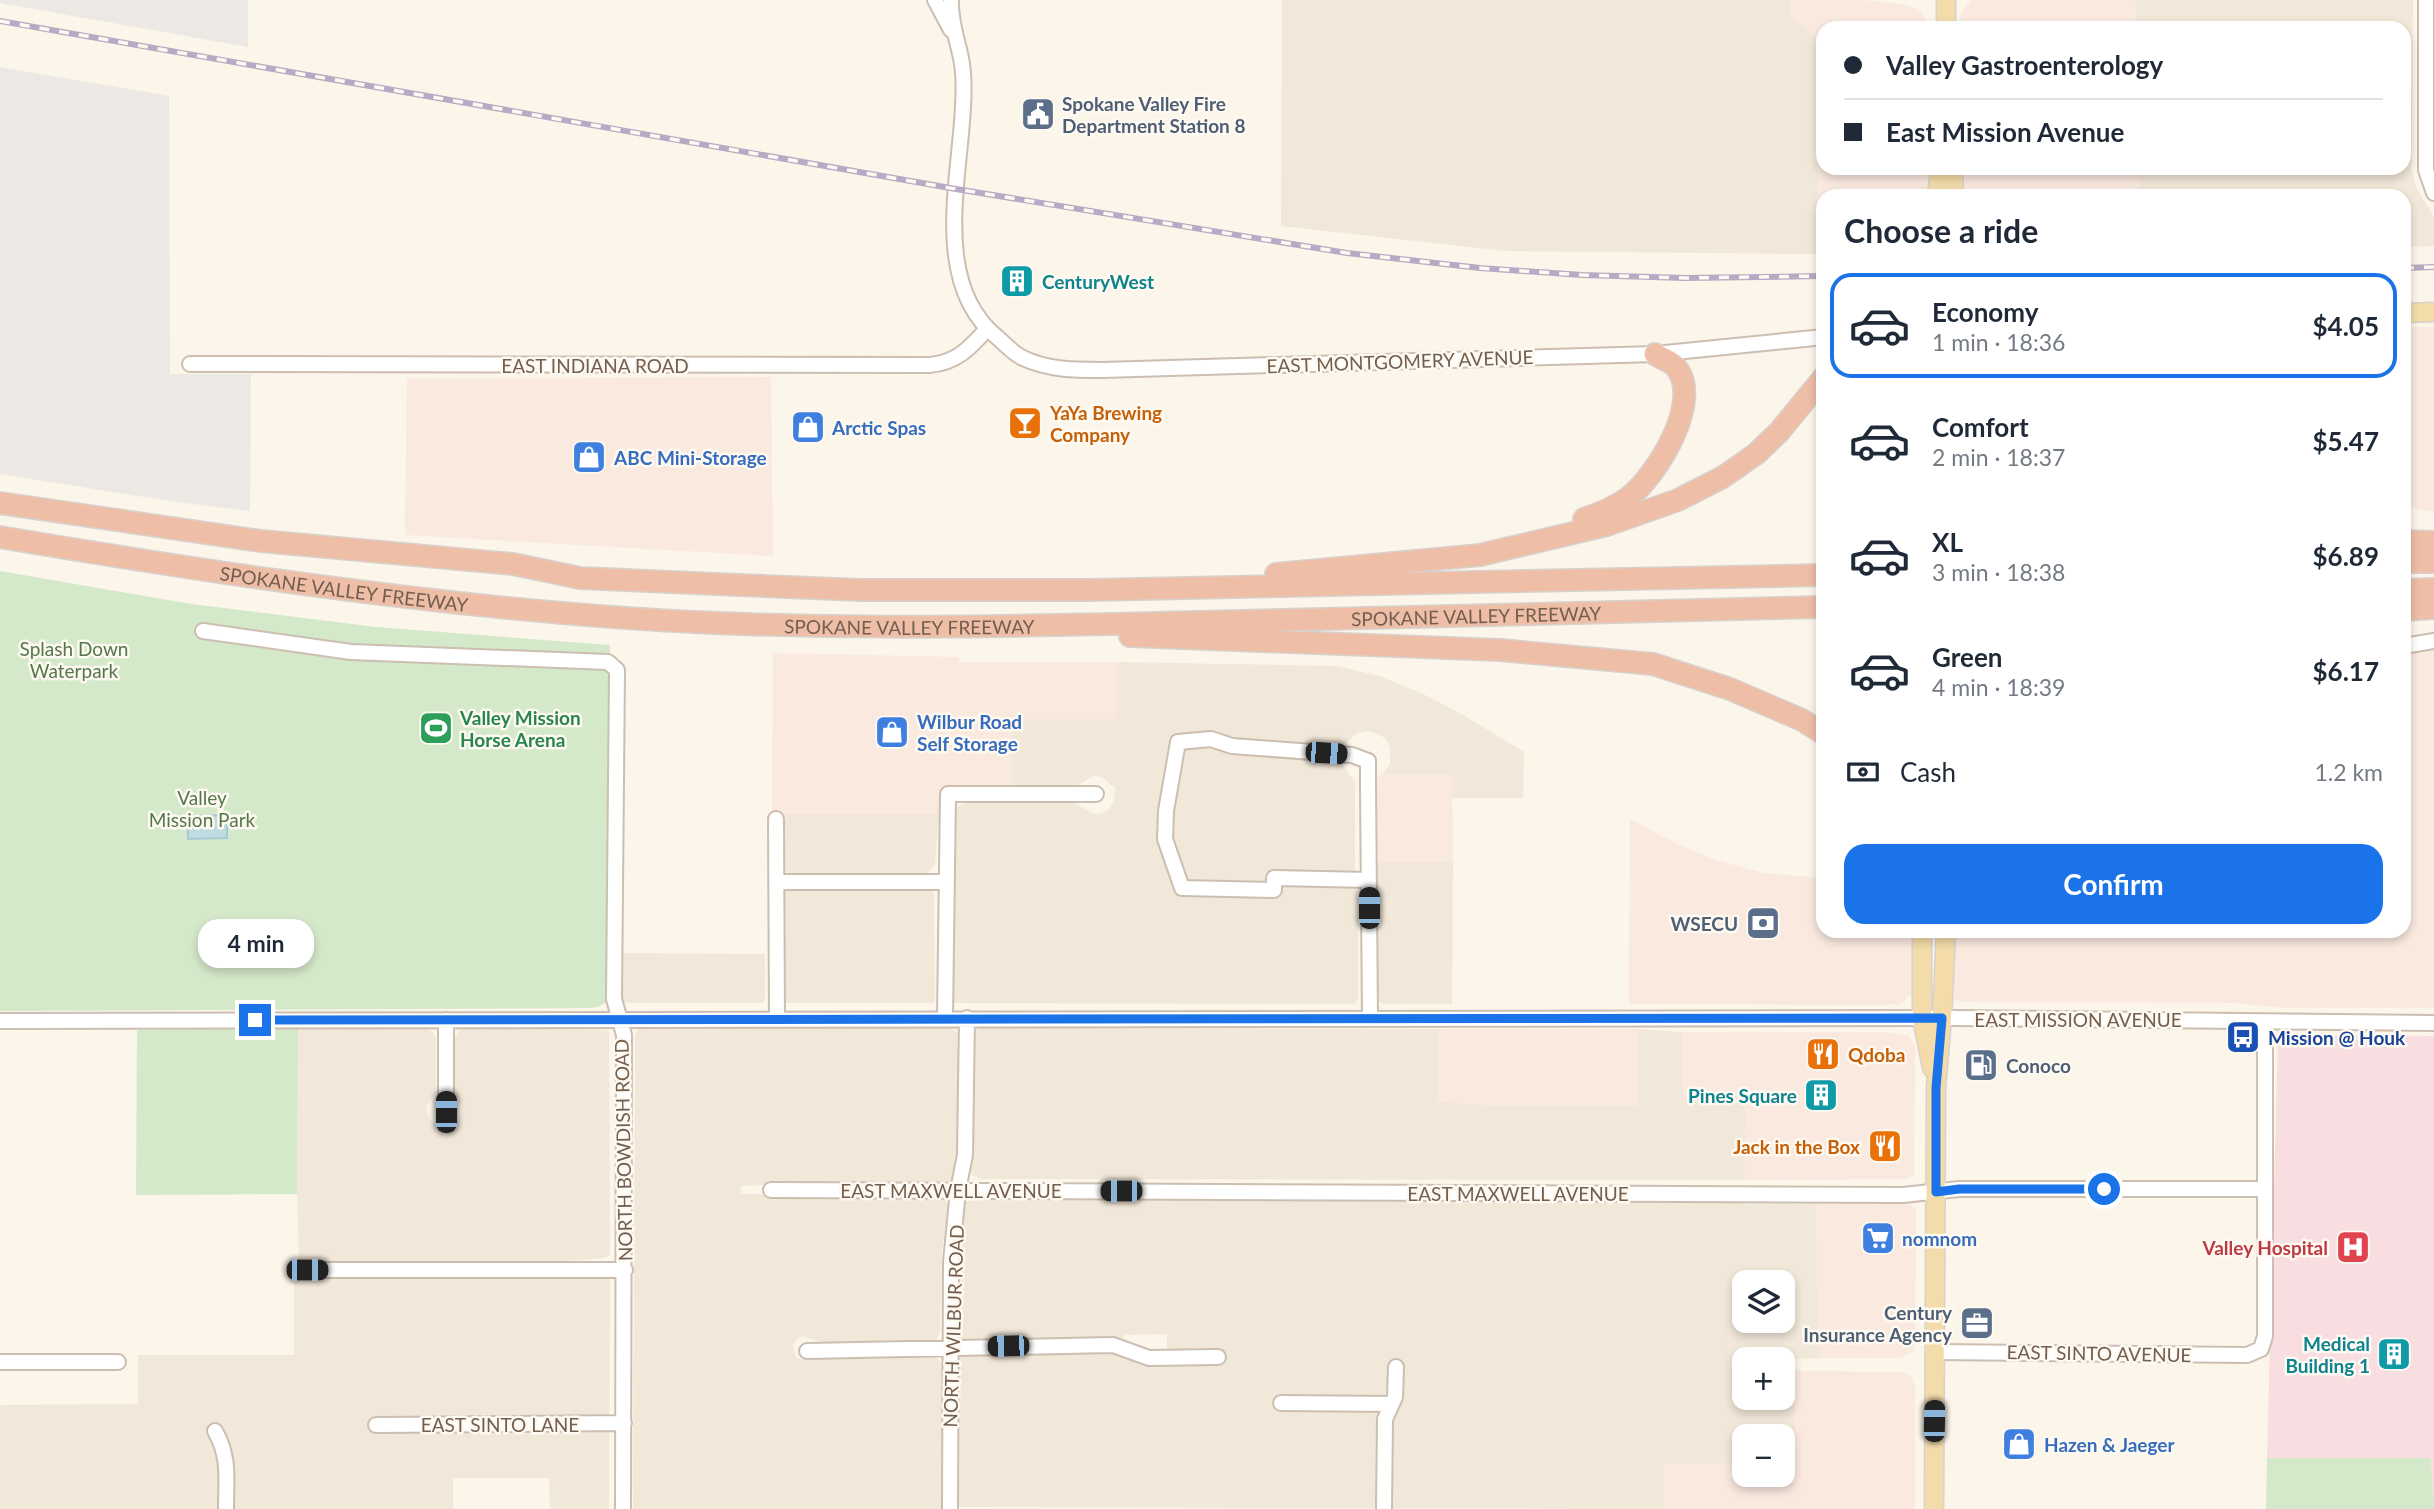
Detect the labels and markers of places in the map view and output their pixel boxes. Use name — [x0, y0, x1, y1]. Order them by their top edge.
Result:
place label: Spokane Valley Fire Department Station 8 — [1062, 92, 1245, 137]
public building icon: Spokane Valley Fire Department Station 8 — [1019, 95, 1057, 133]
building icon: CenturyWest — [998, 262, 1036, 300]
place label: CenturyWest — [1042, 270, 1154, 293]
place label: YaYa Brewing Company — [1049, 401, 1162, 446]
bar icon: YaYa Brewing Company — [1006, 404, 1044, 442]
shop icon: Arctic Spas — [789, 408, 827, 446]
place label: Arctic Spas — [831, 416, 926, 439]
shop icon: ABC Mini-Storage — [570, 438, 608, 476]
place label: ABC Mini-Storage — [613, 446, 767, 469]
place label: Valley Mission Horse Arena — [459, 706, 581, 751]
sports icon: Valley Mission Horse Arena — [417, 709, 455, 747]
place label: Wilbur Road Self Storage — [917, 710, 1022, 755]
shop icon: Wilbur Road Self Storage — [873, 713, 911, 751]
bank icon: WSECU — [1744, 904, 1782, 942]
place label: WSECU — [1670, 912, 1738, 935]
bus stop icon: Mission @ Houk — [2224, 1018, 2262, 1056]
place label: Mission @ Houk — [2268, 1026, 2406, 1049]
restaurant icon: Qdoba — [1804, 1035, 1842, 1073]
place label: Qdoba — [1848, 1043, 1905, 1066]
fuel station icon: Conoco — [1962, 1046, 2000, 1084]
place label: Conoco — [2006, 1054, 2071, 1077]
building icon: Pines Square — [1802, 1076, 1840, 1114]
place label: Pines Square — [1688, 1084, 1797, 1107]
restaurant icon: Jack in the Box — [1866, 1127, 1904, 1165]
place label: Jack in the Box — [1733, 1135, 1860, 1158]
supermarket icon: nomnom — [1859, 1219, 1897, 1257]
place label: nomnom — [1902, 1227, 1977, 1250]
hospital icon: Valley Hospital — [2334, 1228, 2372, 1266]
place label: Valley Hospital — [2201, 1236, 2328, 1259]
place label: Century Insurance Agency — [1803, 1301, 1953, 1346]
office icon: Century Insurance Agency — [1958, 1304, 1996, 1342]
place label: Medical Building 1 — [2285, 1332, 2370, 1377]
building icon: Medical Building 1 — [2375, 1335, 2413, 1373]
shop icon: Hazen & Jaeger — [2000, 1425, 2038, 1463]
place label: Hazen & Jaeger — [2044, 1433, 2176, 1456]

